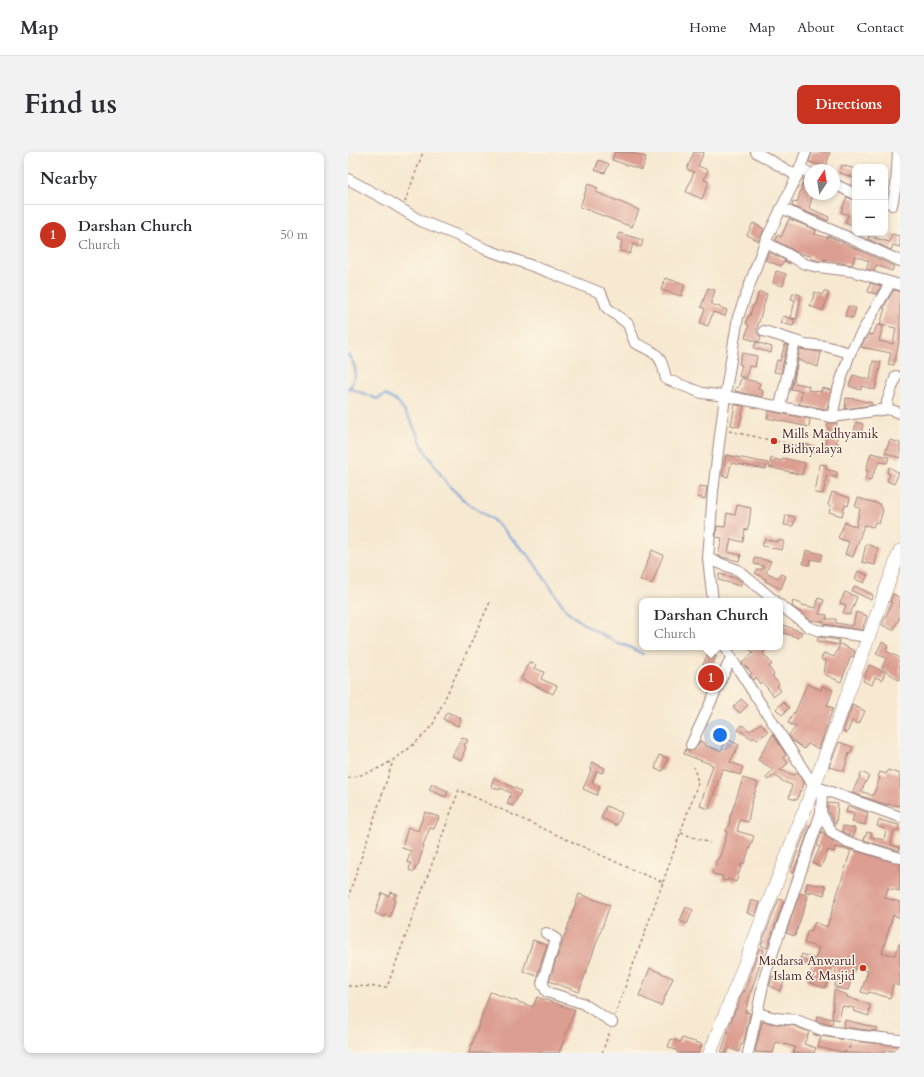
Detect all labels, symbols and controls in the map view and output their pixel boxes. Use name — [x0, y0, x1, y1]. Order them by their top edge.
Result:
text: Map — [20, 15, 59, 41]
text: Home — [689, 18, 727, 37]
text: Map — [749, 18, 775, 37]
text: About — [797, 18, 834, 37]
text: Contact — [856, 18, 904, 37]
text: Find us — [24, 85, 117, 123]
button: Directions — [797, 85, 900, 124]
north arrow — [804, 164, 840, 200]
map controls — [852, 164, 888, 236]
button: + — [852, 164, 888, 200]
text: Nearby — [40, 167, 97, 190]
button: − — [852, 200, 888, 236]
text: Darshan Church — [78, 216, 192, 236]
text: 1 — [50, 226, 56, 244]
text: 50 m — [280, 226, 308, 244]
text: Church — [78, 236, 120, 254]
place label: Mills Madhyamik Bidhyalaya — [782, 425, 878, 458]
marker: Mills Madhyamik Bidhyalaya — [769, 436, 779, 446]
popup — [639, 598, 783, 650]
text: Darshan Church — [654, 605, 768, 625]
text: Church — [654, 625, 696, 643]
pin: 1 — [698, 663, 724, 693]
your location — [710, 725, 730, 745]
place label: Madarsa Anwarul Islam & Masjid — [759, 952, 856, 985]
marker: Madarsa Anwarul Islam & Masjid — [858, 963, 868, 973]

